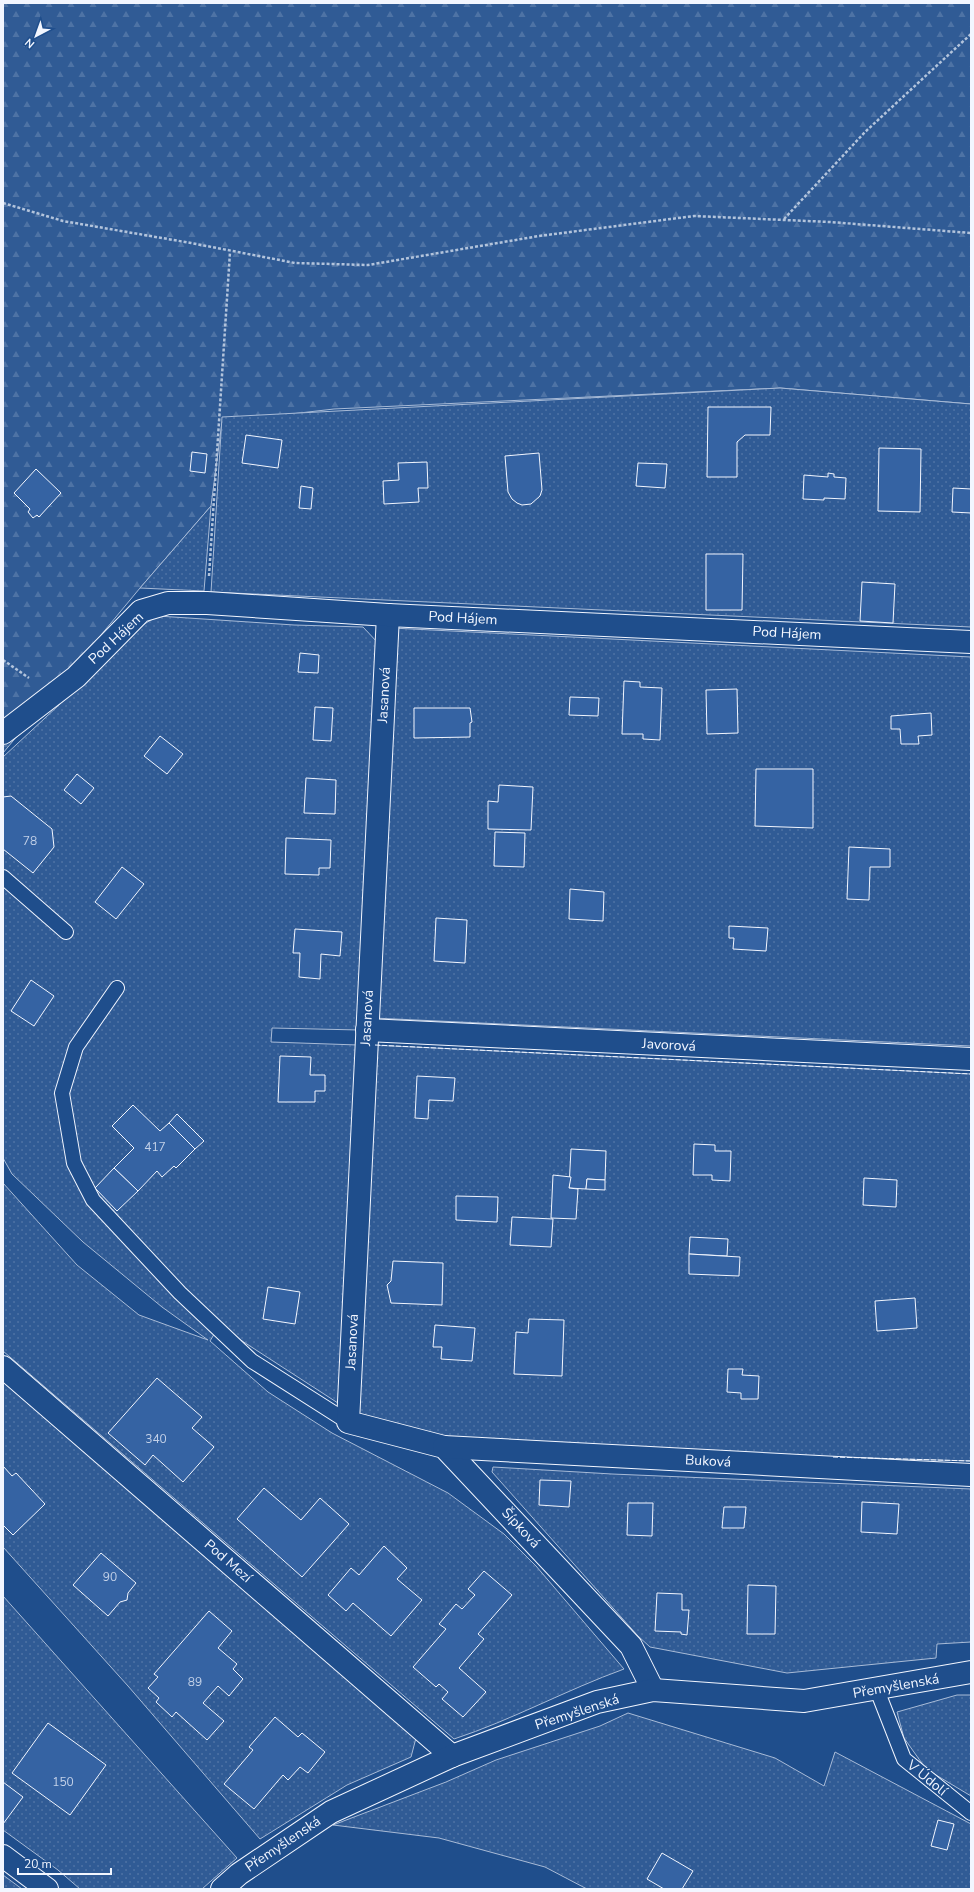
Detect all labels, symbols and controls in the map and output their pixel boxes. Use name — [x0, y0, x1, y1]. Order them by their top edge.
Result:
north arrow — [16, 16, 56, 56]
text: N — [22, 35, 38, 52]
street label: Pod Hájem — [428, 607, 498, 629]
street label: Pod Hájem — [84, 608, 148, 668]
street label: Pod Hájem — [752, 622, 822, 644]
street label: Jasanová — [373, 666, 395, 725]
house number: 78 — [23, 833, 37, 849]
street label: Jasanová — [356, 989, 378, 1048]
street label: Javorová — [641, 1034, 696, 1056]
house number: 417 — [144, 1139, 166, 1155]
street label: Jasanová — [341, 1313, 363, 1372]
house number: 340 — [145, 1431, 167, 1447]
street label: Buková — [684, 1450, 732, 1472]
street label: Šípková — [497, 1504, 545, 1552]
street label: Pod Mezí — [200, 1535, 256, 1587]
house number: 90 — [103, 1569, 117, 1585]
street label: Přemyšlenská — [851, 1669, 941, 1703]
house number: 89 — [188, 1674, 202, 1690]
street label: Přemyšlenská — [533, 1689, 621, 1735]
street label: V Údolí — [902, 1755, 952, 1801]
house number: 150 — [52, 1774, 74, 1790]
street label: Přemyšlenská — [241, 1812, 325, 1876]
scale bar — [18, 1850, 111, 1876]
text: 20 m — [24, 1856, 52, 1872]

